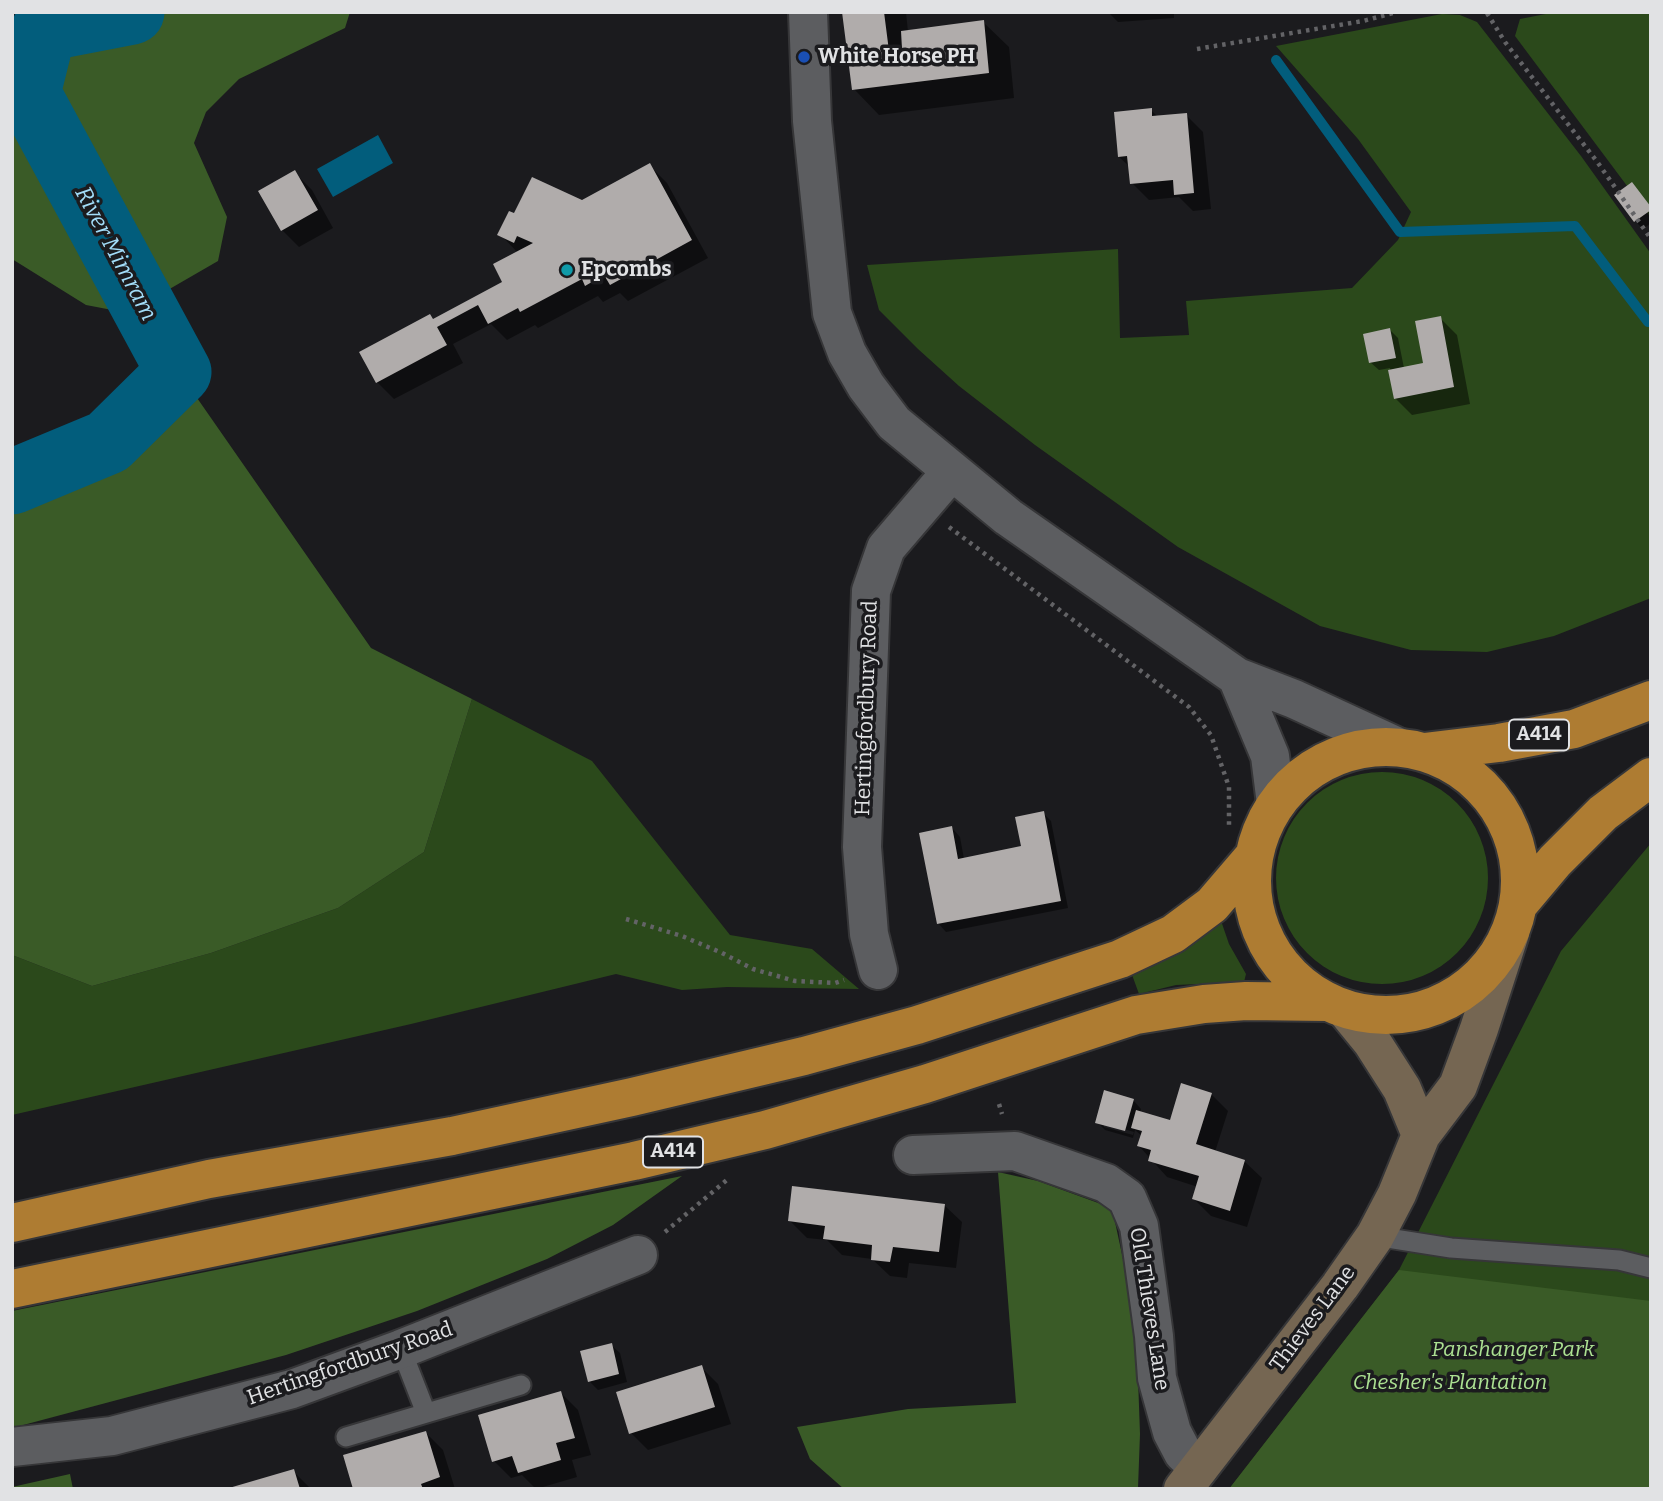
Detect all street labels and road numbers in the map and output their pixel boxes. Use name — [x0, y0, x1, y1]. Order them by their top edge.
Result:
street label: Hertingfordbury Road — [851, 600, 883, 816]
road number: A414 — [1509, 720, 1569, 750]
road number: A414 — [643, 1136, 703, 1168]
street label: Old Thieves Lane — [1124, 1226, 1174, 1392]
street label: Thieves Lane — [1265, 1261, 1361, 1377]
street label: Hertingfordbury Road — [244, 1317, 456, 1411]

